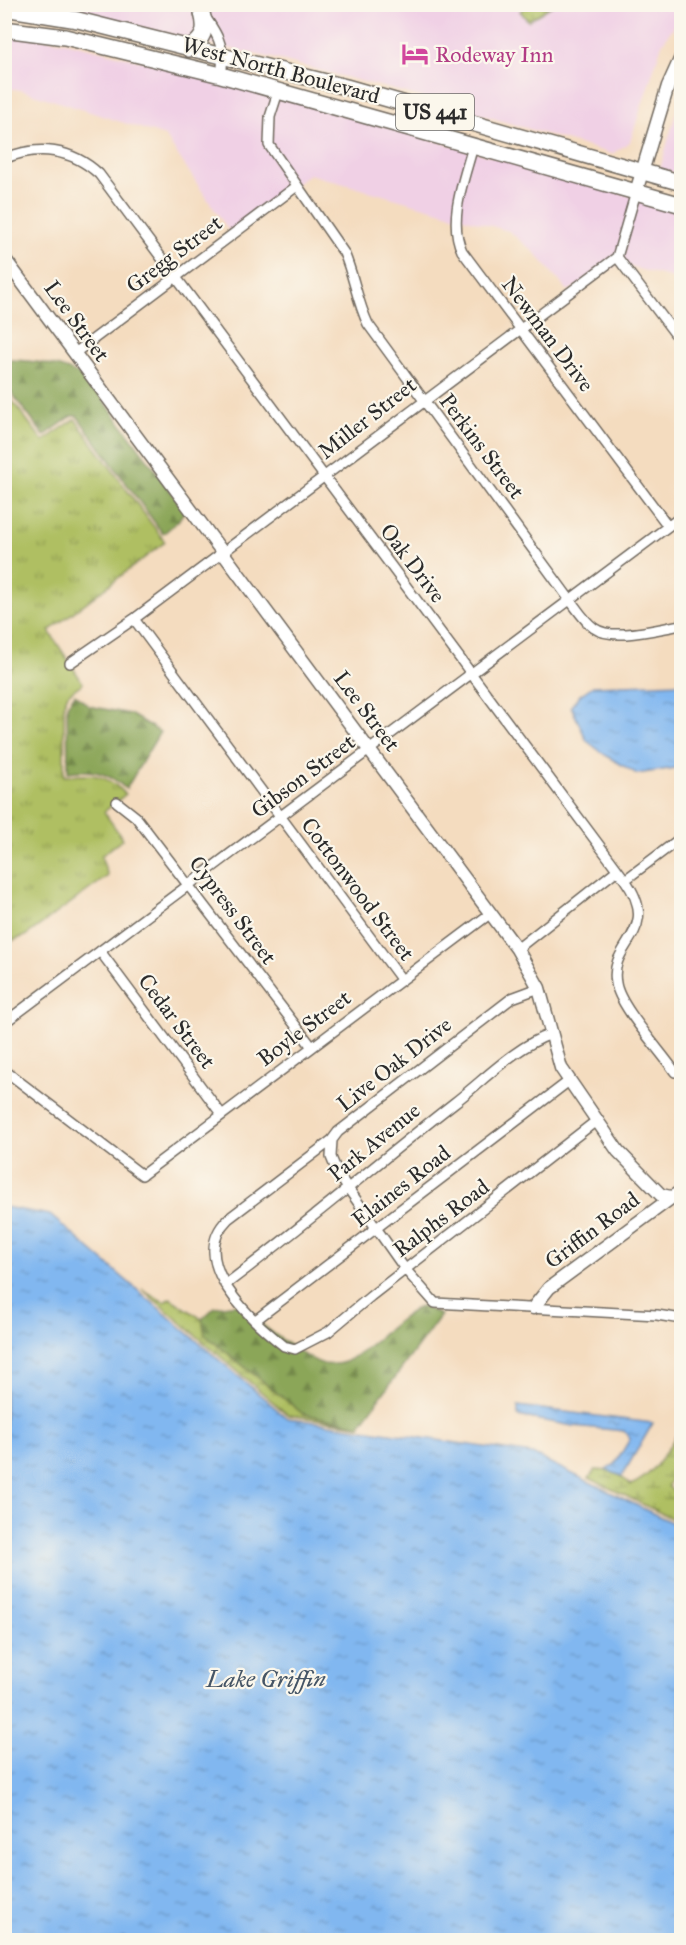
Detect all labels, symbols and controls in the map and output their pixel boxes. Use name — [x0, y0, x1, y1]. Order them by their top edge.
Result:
street label: West North Boulevard — [179, 31, 383, 109]
hotel icon: Rodeway Inn — [400, 39, 430, 69]
place label: Rodeway Inn — [435, 41, 553, 68]
road number: US 441 — [396, 94, 474, 130]
street label: Gregg Street — [121, 209, 228, 299]
street label: Newman Drive — [496, 271, 600, 397]
street label: Lee Street — [38, 275, 116, 367]
street label: Miller Street — [312, 371, 422, 465]
street label: Perkins Street — [434, 388, 530, 504]
street label: Oak Drive — [375, 518, 451, 608]
street label: Lee Street — [328, 665, 406, 757]
street label: Gibson Street — [246, 728, 361, 824]
street label: Cottonwood Street — [295, 812, 421, 966]
street label: Cypress Street — [183, 850, 283, 970]
street label: Cedar Street — [132, 968, 222, 1074]
street label: Boyle Street — [252, 984, 356, 1072]
street label: Live Oak Drive — [331, 1011, 457, 1117]
street label: Park Avenue — [323, 1097, 425, 1187]
street label: Elaines Road — [346, 1139, 456, 1233]
street label: Ralphs Road — [388, 1173, 494, 1263]
street label: Griffin Road — [539, 1186, 645, 1274]
water label: Lake Griffin — [205, 1664, 326, 1694]

